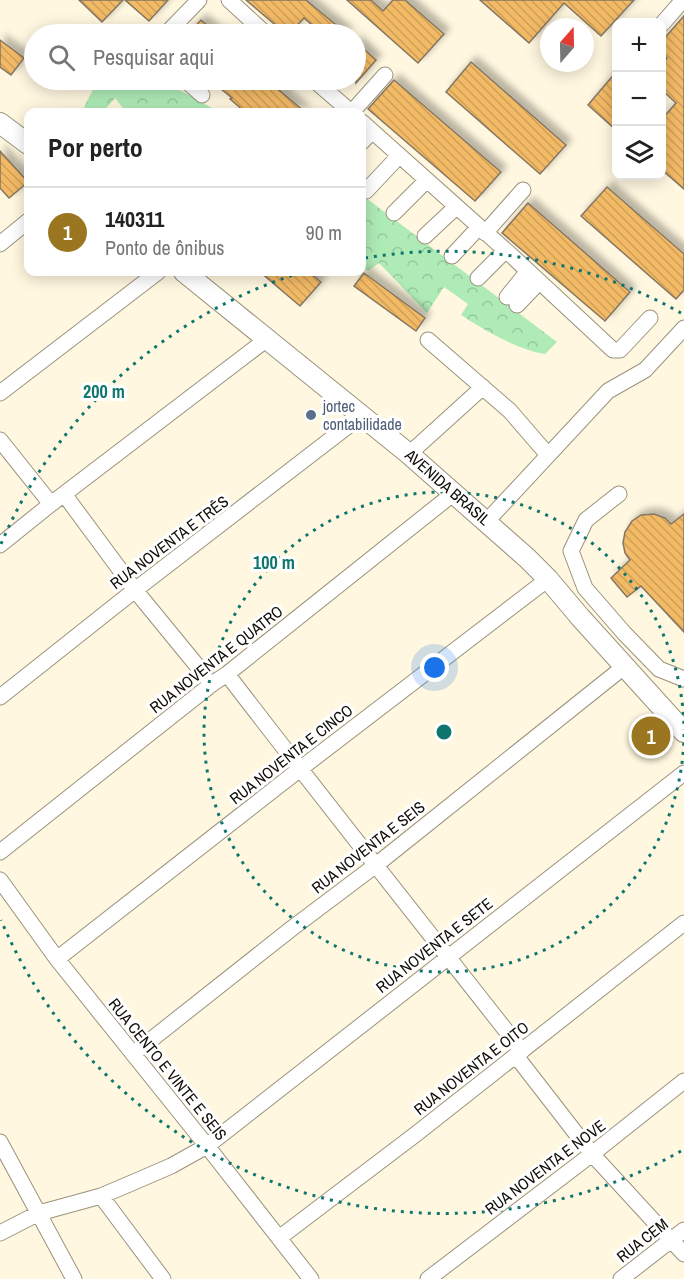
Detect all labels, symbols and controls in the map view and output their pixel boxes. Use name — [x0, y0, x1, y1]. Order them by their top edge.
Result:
north arrow — [540, 18, 594, 72]
map controls — [612, 18, 666, 180]
button: + — [612, 18, 666, 72]
search box — [24, 24, 366, 90]
icon: search — [45, 41, 78, 74]
text: Pesquisar aqui — [93, 42, 214, 72]
button: − — [612, 72, 666, 126]
button: layers — [612, 126, 666, 180]
text: Por perto — [48, 130, 143, 165]
text: 140311 — [105, 204, 164, 234]
text: 1 — [63, 219, 72, 246]
text: 90 m — [306, 219, 342, 246]
text: Ponto de ônibus — [105, 234, 224, 261]
text: 200 m — [83, 379, 125, 404]
place label: jortec contabilidade — [322, 395, 402, 435]
marker: jortec contabilidade — [304, 408, 318, 422]
street label: AVENIDA BRASIL — [400, 443, 496, 531]
street label: RUA NOVENTA E TRÊS — [105, 490, 233, 594]
text: 100 m — [253, 550, 295, 575]
street label: RUA NOVENTA E QUATRO — [145, 600, 287, 718]
your location — [420, 653, 449, 682]
street label: RUA NOVENTA E CINCO — [225, 699, 357, 809]
pin: 1 — [632, 714, 670, 758]
centre of rings — [434, 722, 454, 742]
street label: RUA NOVENTA E SEIS — [307, 796, 429, 898]
street label: RUA NOVENTA E SETE — [371, 892, 497, 998]
street label: RUA CENTO E VINTE E SEIS — [104, 993, 232, 1145]
street label: RUA NOVENTA E OITO — [409, 1016, 533, 1120]
street label: RUA NOVENTA E NOVE — [480, 1114, 610, 1220]
street label: RUA CEM — [612, 1213, 672, 1267]

